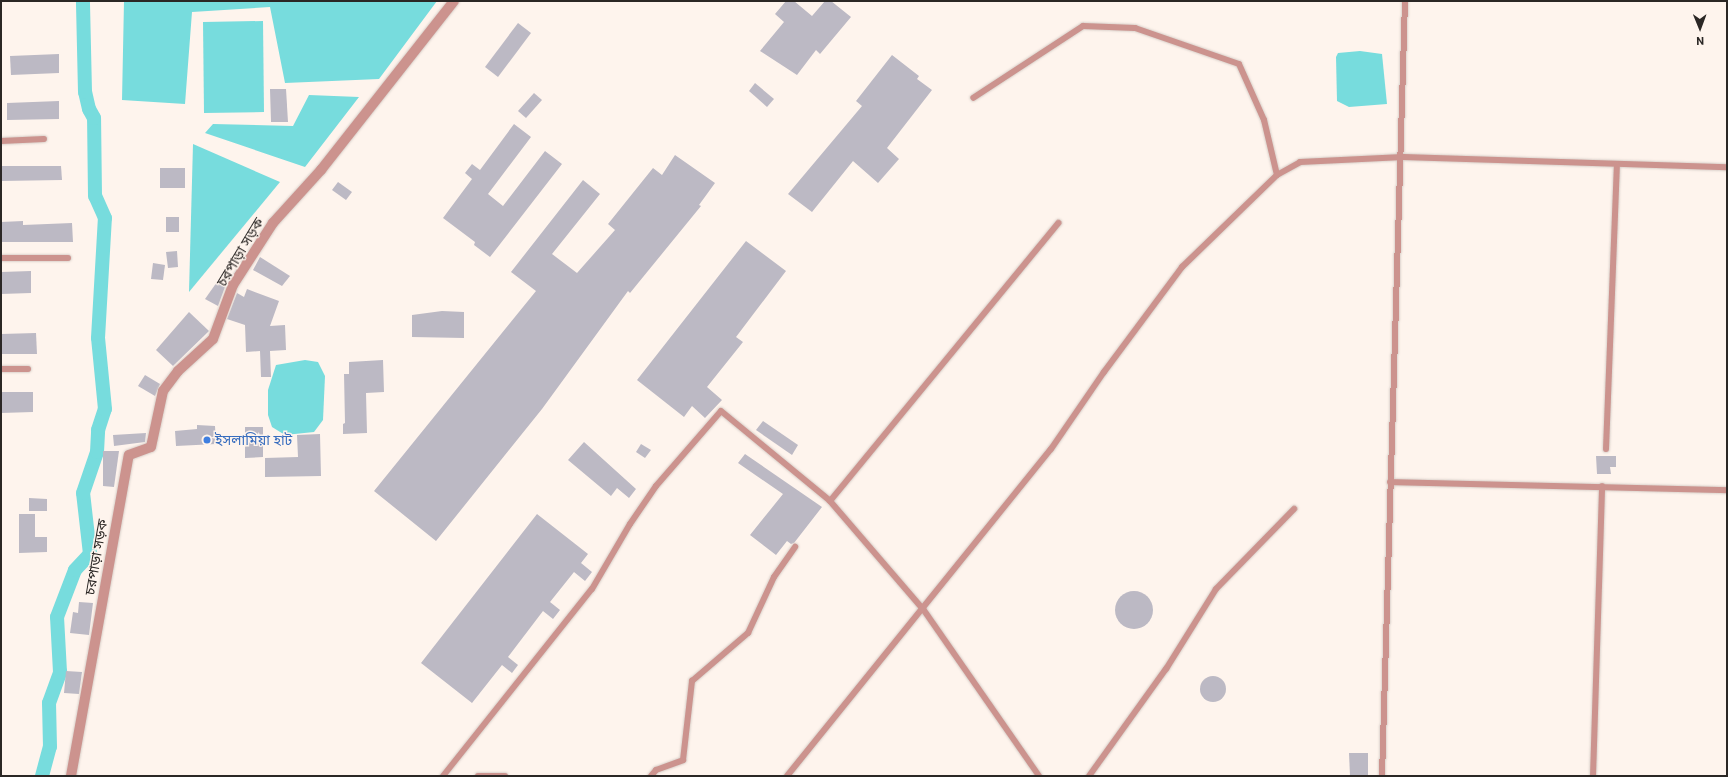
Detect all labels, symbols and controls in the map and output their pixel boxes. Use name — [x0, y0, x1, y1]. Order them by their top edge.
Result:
north arrow — [1680, 8, 1720, 48]
text: N — [1696, 34, 1704, 47]
street label: চরপাড়া সড়ক — [213, 215, 267, 289]
place label: ইসলামিয়া হাট — [215, 432, 292, 448]
marker: ইসলামিয়া হাট — [202, 435, 212, 445]
street label: চরপাড়া সড়ক — [81, 518, 111, 596]

